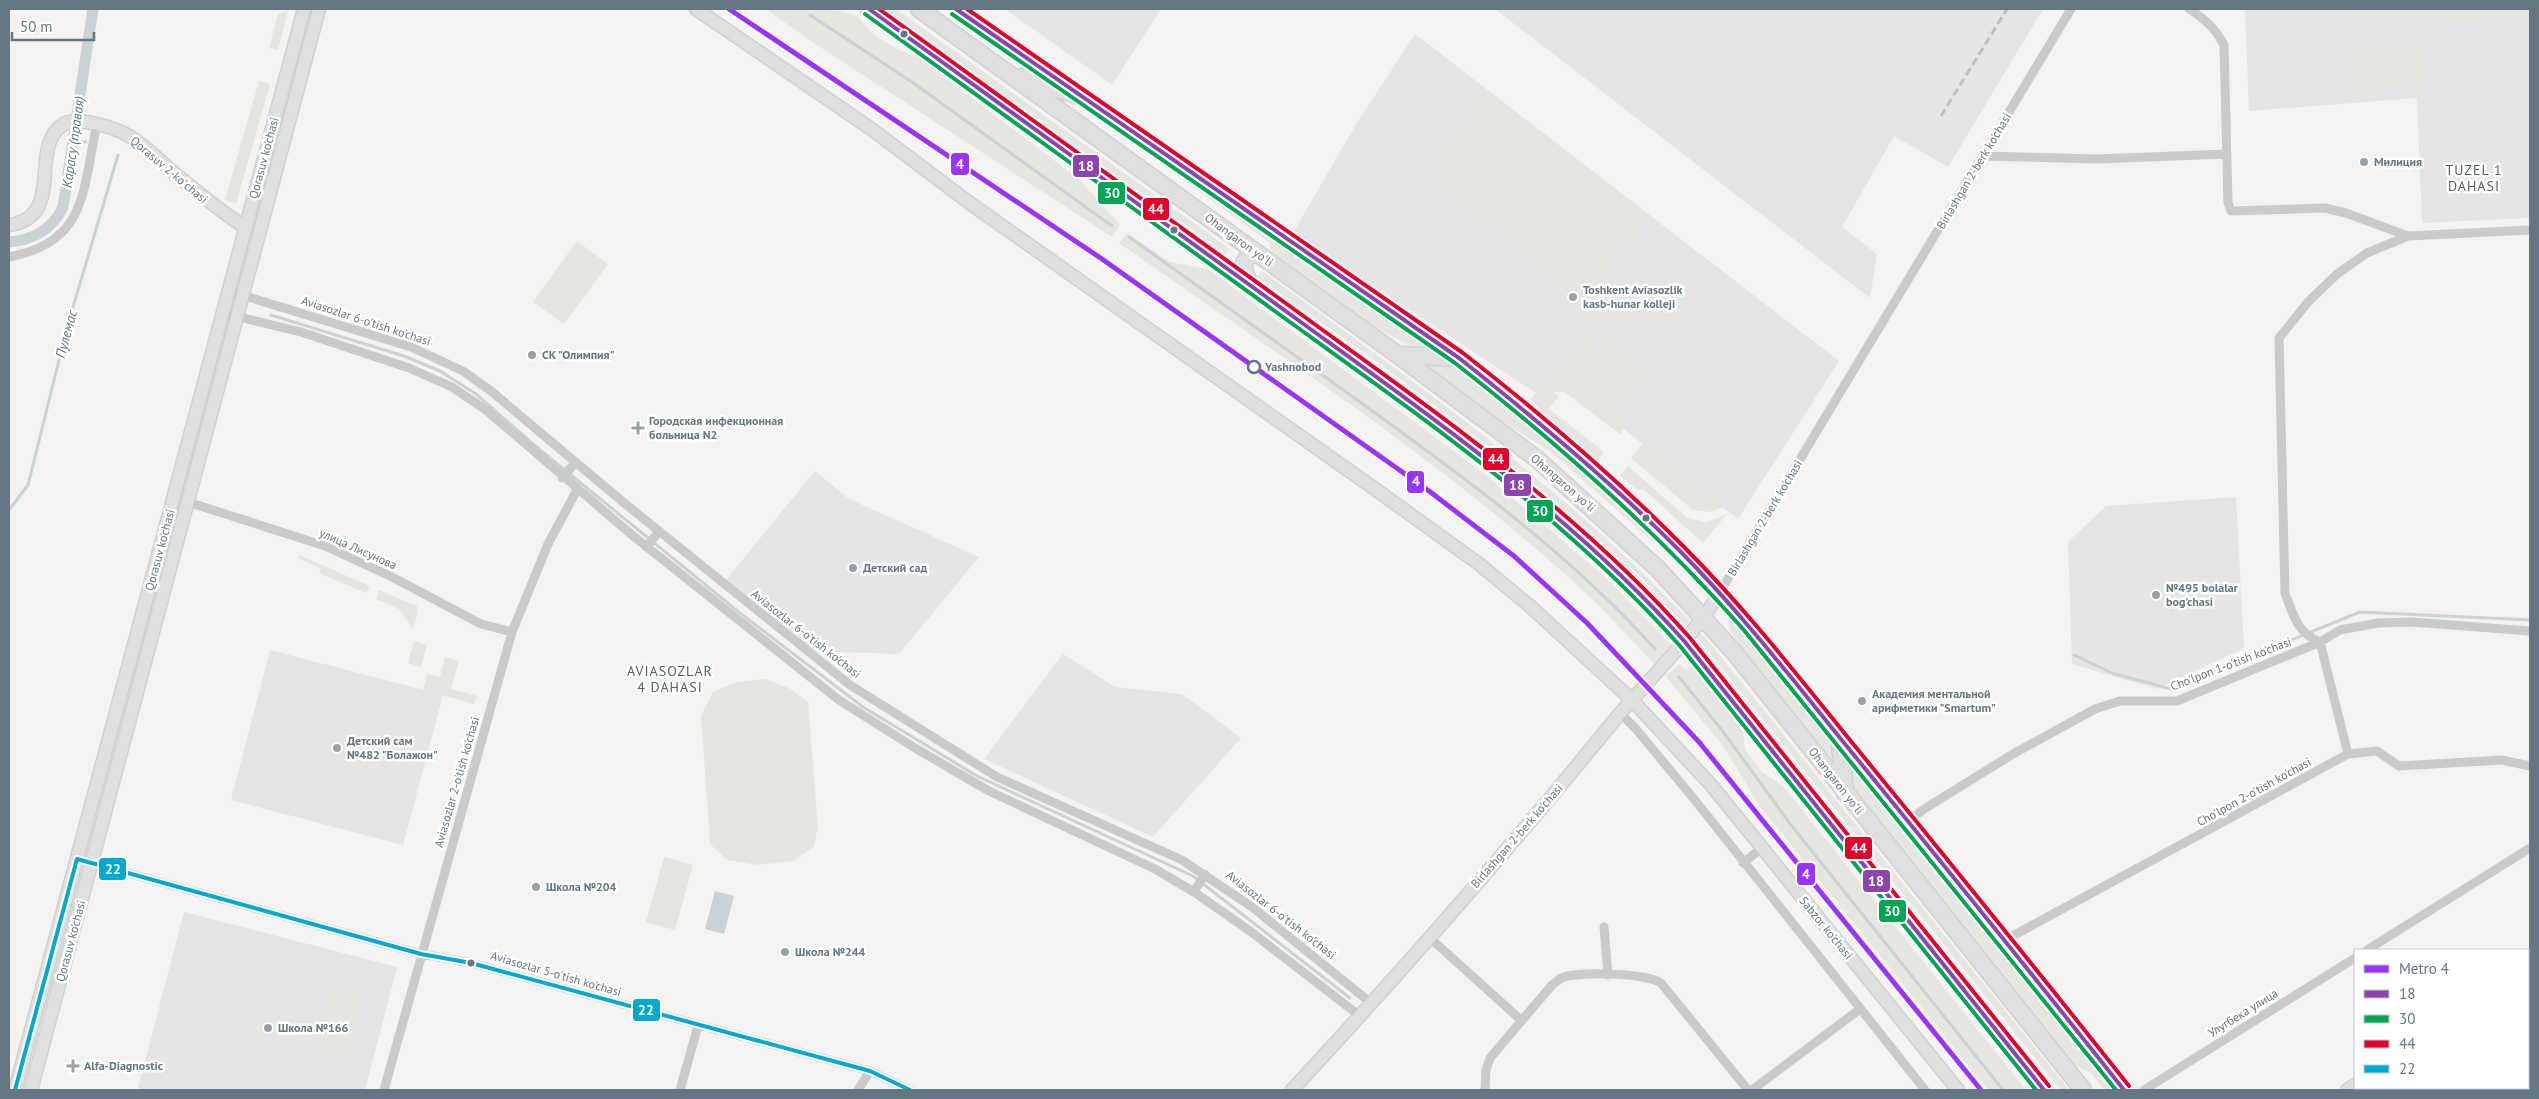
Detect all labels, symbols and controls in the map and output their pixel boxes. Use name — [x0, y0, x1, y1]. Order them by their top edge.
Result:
scale bar — [12, 10, 95, 42]
text: 50 m — [20, 17, 53, 36]
unlabelled marker — [899, 29, 909, 39]
water label: Карасу (правая) — [58, 95, 88, 189]
street label: Birlashgan 2-berk ko'chasi — [1933, 110, 2014, 231]
street label: Qorasuv ko'chasi — [245, 115, 282, 200]
street label: Qorasuv 2-koʻchasi — [128, 133, 211, 206]
line badge: 4 — [950, 152, 970, 176]
line badge: 18 — [1072, 154, 1100, 178]
place label: Милиция — [2374, 154, 2422, 169]
text: 4 — [956, 155, 964, 173]
marker: Милиция — [2358, 156, 2370, 168]
text: 18 — [1078, 157, 1094, 175]
district label: TUZEL 1 DAHASI — [2445, 161, 2503, 195]
line badge: 30 — [1097, 181, 1126, 205]
text: 30 — [1104, 184, 1120, 202]
line badge: 44 — [1142, 197, 1170, 221]
text: 44 — [1148, 200, 1164, 218]
street label: Ohangaron yoʻli — [1202, 210, 1276, 269]
unlabelled marker — [1169, 225, 1179, 235]
place label: Toshkent Aviasozlik kasb-hunar kolleji — [1583, 282, 1683, 311]
marker: Toshkent Aviasozlik kasb-hunar kolleji — [1567, 291, 1579, 303]
street label: Aviasozlar 6-o'tish ko'chasi — [299, 292, 433, 349]
water label: Пулемас — [51, 307, 81, 360]
place label: СК "Олимпия" — [542, 347, 615, 362]
marker: СК "Олимпия" — [526, 349, 538, 361]
place label: Yashnobod — [1264, 359, 1321, 374]
marker: Yashnobod — [1247, 360, 1261, 374]
place label: Городская инфекционная больница N2 — [649, 413, 783, 442]
marker: Городская инфекционная больница N2 — [631, 421, 645, 435]
line badge: 44 — [1482, 447, 1510, 471]
text: 44 — [1488, 450, 1504, 468]
street label: Ohangaron yoʻli — [1528, 450, 1599, 515]
street label: Birlashgan 2-berk ko'chasi — [1724, 457, 1805, 578]
line badge: 4 — [1406, 470, 1425, 494]
text: 4 — [1412, 472, 1420, 490]
line badge: 18 — [1503, 473, 1532, 497]
text: 18 — [1509, 476, 1525, 494]
line badge: 30 — [1526, 499, 1554, 523]
text: 30 — [1532, 502, 1548, 520]
street label: Qorasuv ko'chasi — [141, 507, 178, 592]
unlabelled marker — [1641, 513, 1651, 523]
street label: улица Лисунова — [317, 525, 399, 572]
place label: Детский сад — [863, 560, 927, 575]
marker: Детский сад — [847, 562, 859, 574]
place label: №495 bolalar bog'chasi — [2166, 580, 2239, 609]
street label: Aviasozlar 6-o'tish ko'chasi — [748, 586, 864, 681]
marker: №495 bolalar bog'chasi — [2150, 589, 2162, 601]
street label: Cho'lpon 1-o'tish ko'chasi — [2168, 634, 2293, 694]
district label: AVIASOZLAR 4 DAHASI — [627, 662, 713, 696]
place label: Академия ментальной арифметики "Smartum" — [1872, 686, 1996, 715]
marker: Академия ментальной арифметики "Smartum" — [1856, 695, 1868, 707]
street label: Aviasozlar 2-o'tish ko'chasi — [431, 715, 482, 849]
place label: Детский сам №482 "Болажон" — [347, 733, 438, 762]
marker: Детский сам №482 "Болажон" — [331, 742, 343, 754]
street label: Ohangaron yoʻli — [1806, 744, 1867, 817]
street label: Cho'lpon 2-o'tish ko'chasi — [2194, 754, 2314, 829]
street label: Birlashgan 2-berk ko'chasi — [1467, 781, 1566, 891]
line badge: 44 — [1844, 836, 1873, 860]
text: 44 — [1851, 839, 1867, 857]
line badge: 22 — [98, 857, 127, 881]
text: 22 — [105, 860, 121, 878]
line badge: 4 — [1796, 862, 1816, 886]
text: 4 — [1802, 865, 1810, 883]
street label: Aviasozlar 6-o'tish ko'chasi — [1223, 867, 1339, 962]
line badge: 18 — [1862, 869, 1891, 893]
text: 18 — [1868, 872, 1884, 890]
place label: Школа №204 — [546, 879, 617, 894]
marker: Школа №204 — [530, 881, 542, 893]
street label: Sabzor ko'chasi — [1796, 893, 1856, 962]
street label: Qorasuv ko'chasi — [52, 898, 89, 983]
line badge: 30 — [1878, 899, 1907, 923]
text: 30 — [1884, 902, 1900, 920]
place label: Школа №244 — [795, 944, 866, 959]
marker: Школа №244 — [779, 946, 791, 958]
street label: Aviasozlar 5-o'tish ko'chasi — [489, 948, 623, 999]
legend — [2354, 949, 2529, 1089]
unlabelled marker — [466, 958, 476, 968]
text: Metro 4 — [2399, 959, 2449, 978]
text: 18 — [2399, 984, 2415, 1003]
street label: Улугбека улица — [2205, 985, 2280, 1040]
line badge: 22 — [632, 998, 661, 1022]
text: 22 — [638, 1001, 654, 1019]
text: 30 — [2399, 1009, 2415, 1028]
place label: Школа №166 — [278, 1020, 349, 1035]
marker: Школа №166 — [262, 1022, 274, 1034]
text: 44 — [2399, 1034, 2415, 1053]
place label: Alfa-Diagnostic — [84, 1058, 163, 1073]
marker: Alfa-Diagnostic — [66, 1059, 80, 1073]
text: 22 — [2399, 1059, 2415, 1078]

